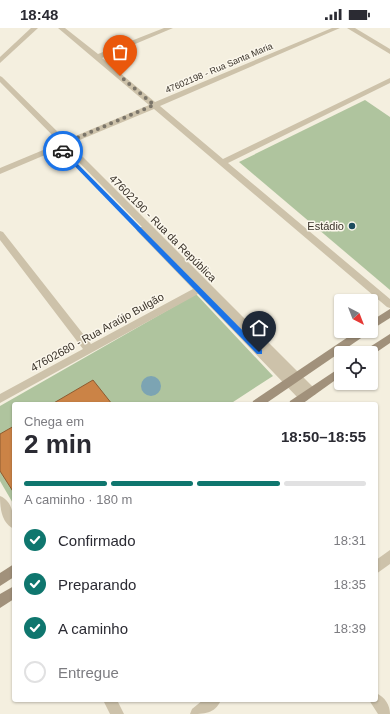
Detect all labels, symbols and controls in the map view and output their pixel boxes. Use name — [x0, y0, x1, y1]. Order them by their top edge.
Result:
text: 18:48 — [20, 6, 58, 23]
pin — [103, 35, 137, 76]
icon: bag — [109, 41, 131, 63]
street label: 47602198 - Rua Santa Maria — [164, 41, 274, 95]
courier — [43, 131, 83, 171]
icon: car — [52, 140, 74, 162]
street label: 47602190 - Rua da República — [107, 172, 220, 285]
place label: Estádio — [307, 220, 344, 232]
marker: Estádio — [347, 221, 357, 231]
street label: 47602680 - Rua Araújo Bulgão — [28, 290, 166, 374]
north arrow — [334, 294, 378, 338]
map controls — [334, 294, 378, 390]
pin — [242, 311, 276, 352]
icon: home — [248, 317, 270, 339]
button: locate — [334, 346, 378, 390]
text: Chega em — [24, 414, 84, 429]
text: 18:50–18:55 — [281, 428, 366, 445]
text: 2 min — [24, 429, 92, 459]
text: A caminho · 180 m — [24, 492, 132, 507]
icon: check — [24, 529, 46, 551]
text: Confirmado — [58, 532, 136, 549]
text: 18:31 — [333, 533, 366, 548]
icon: check — [24, 573, 46, 595]
text: Preparando — [58, 576, 136, 593]
text: 18:35 — [333, 577, 366, 592]
icon: check — [24, 617, 46, 639]
text: A caminho — [58, 620, 128, 637]
text: 18:39 — [333, 621, 366, 636]
text: Entregue — [58, 664, 119, 681]

